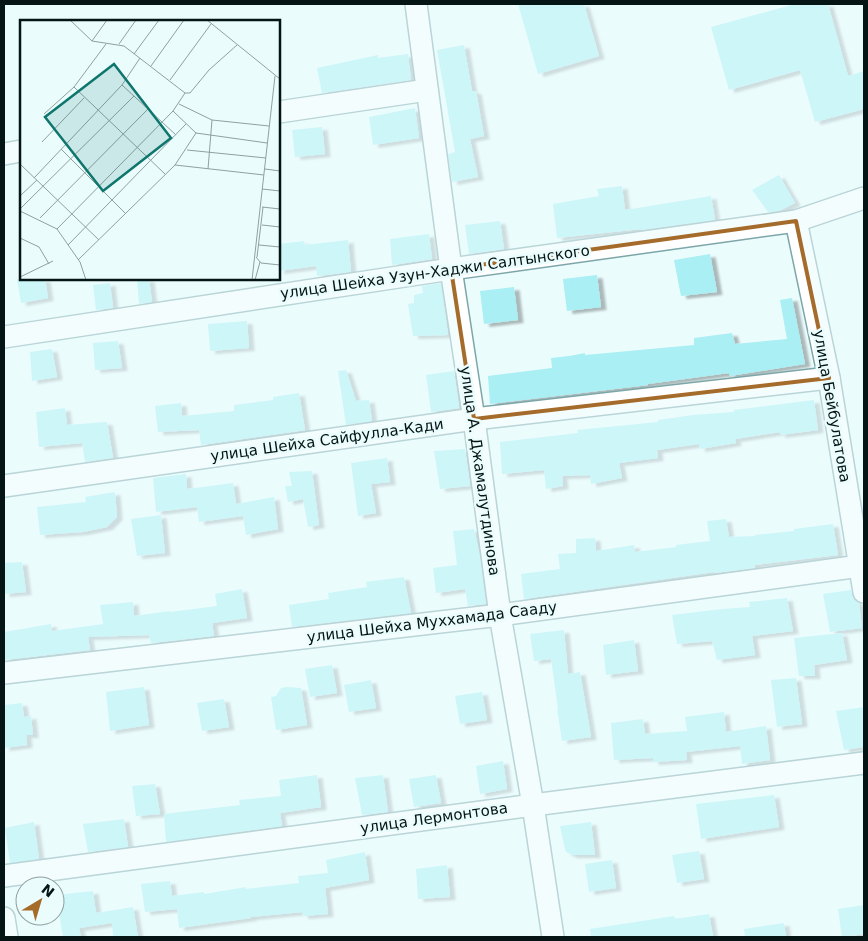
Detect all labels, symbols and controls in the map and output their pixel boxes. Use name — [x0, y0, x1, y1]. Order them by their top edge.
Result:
inset map — [20, 20, 280, 280]
street label: улица Шейха Узун-Хаджи Салтынского — [279, 241, 591, 303]
street label: улица Бейбулатова — [810, 328, 854, 484]
street label: улица А. Джамалутдинова — [456, 365, 504, 577]
street label: улица Шейха Сайфулла-Кади — [209, 415, 445, 465]
street label: улица Шейха Муххамада Сааду — [306, 598, 558, 646]
street label: улица Лермонтова — [359, 799, 509, 837]
north arrow — [15, 876, 65, 926]
text: N — [38, 881, 58, 901]

